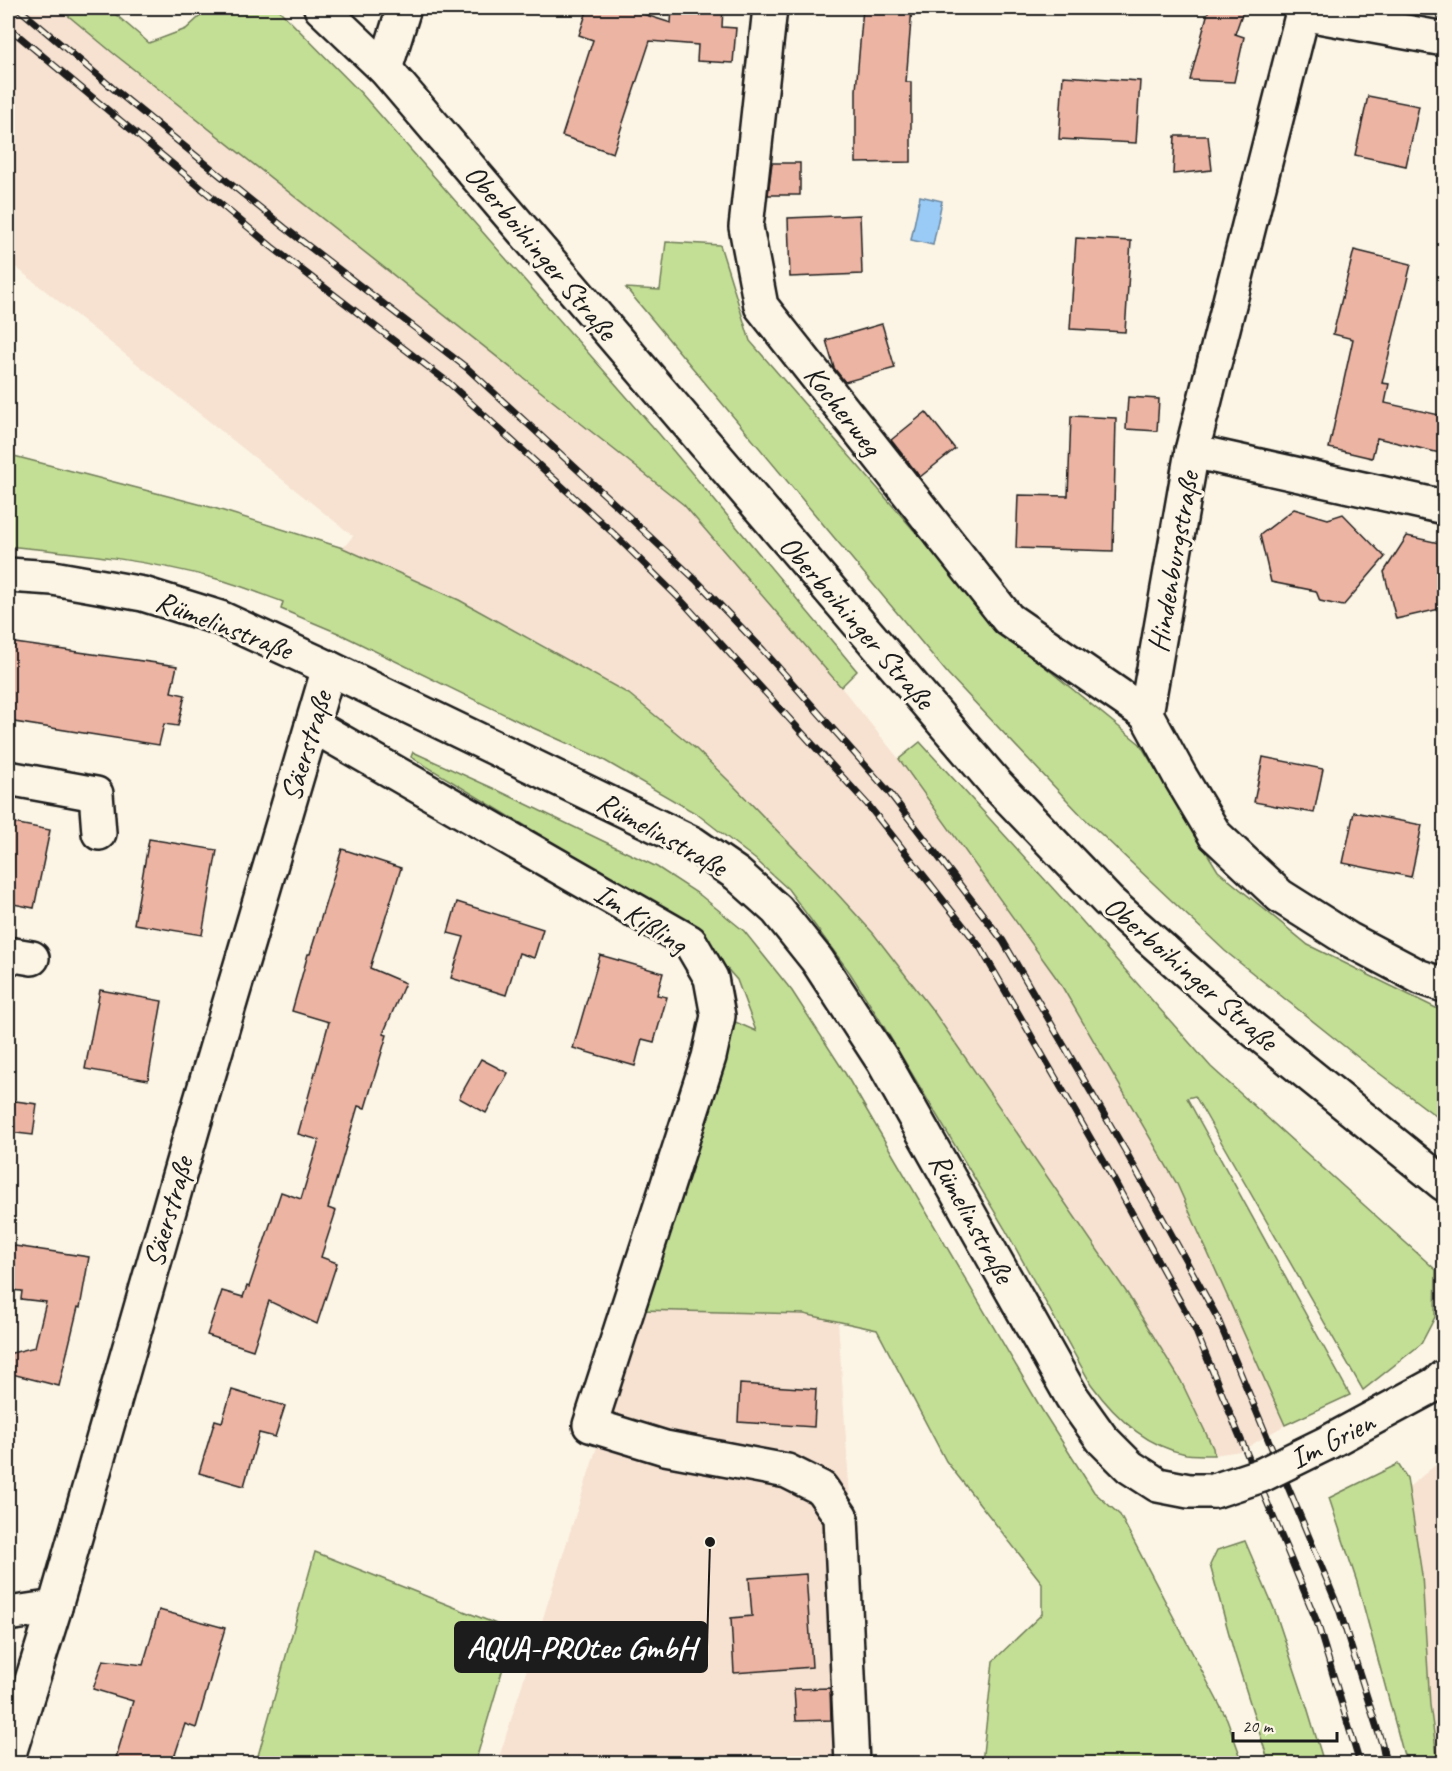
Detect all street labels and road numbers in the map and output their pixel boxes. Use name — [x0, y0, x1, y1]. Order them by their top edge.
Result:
street label: Oberboihinger Straße — [456, 156, 627, 350]
street label: Kocherweg — [796, 357, 892, 465]
street label: Hindenburgstraße — [1138, 467, 1208, 655]
street label: Oberboihinger Straße — [771, 527, 944, 719]
street label: Rümelinstraße — [150, 582, 300, 669]
street label: Säerstraße — [271, 684, 341, 806]
street label: Rümelinstraße — [590, 783, 736, 886]
street label: Im Kißling — [587, 874, 697, 963]
street label: Oberboihinger Straße — [1096, 887, 1288, 1060]
street label: Rümelinstraße — [921, 1146, 1024, 1292]
street label: Säerstraße — [134, 1150, 202, 1272]
street label: Im Grien — [1283, 1402, 1382, 1477]

